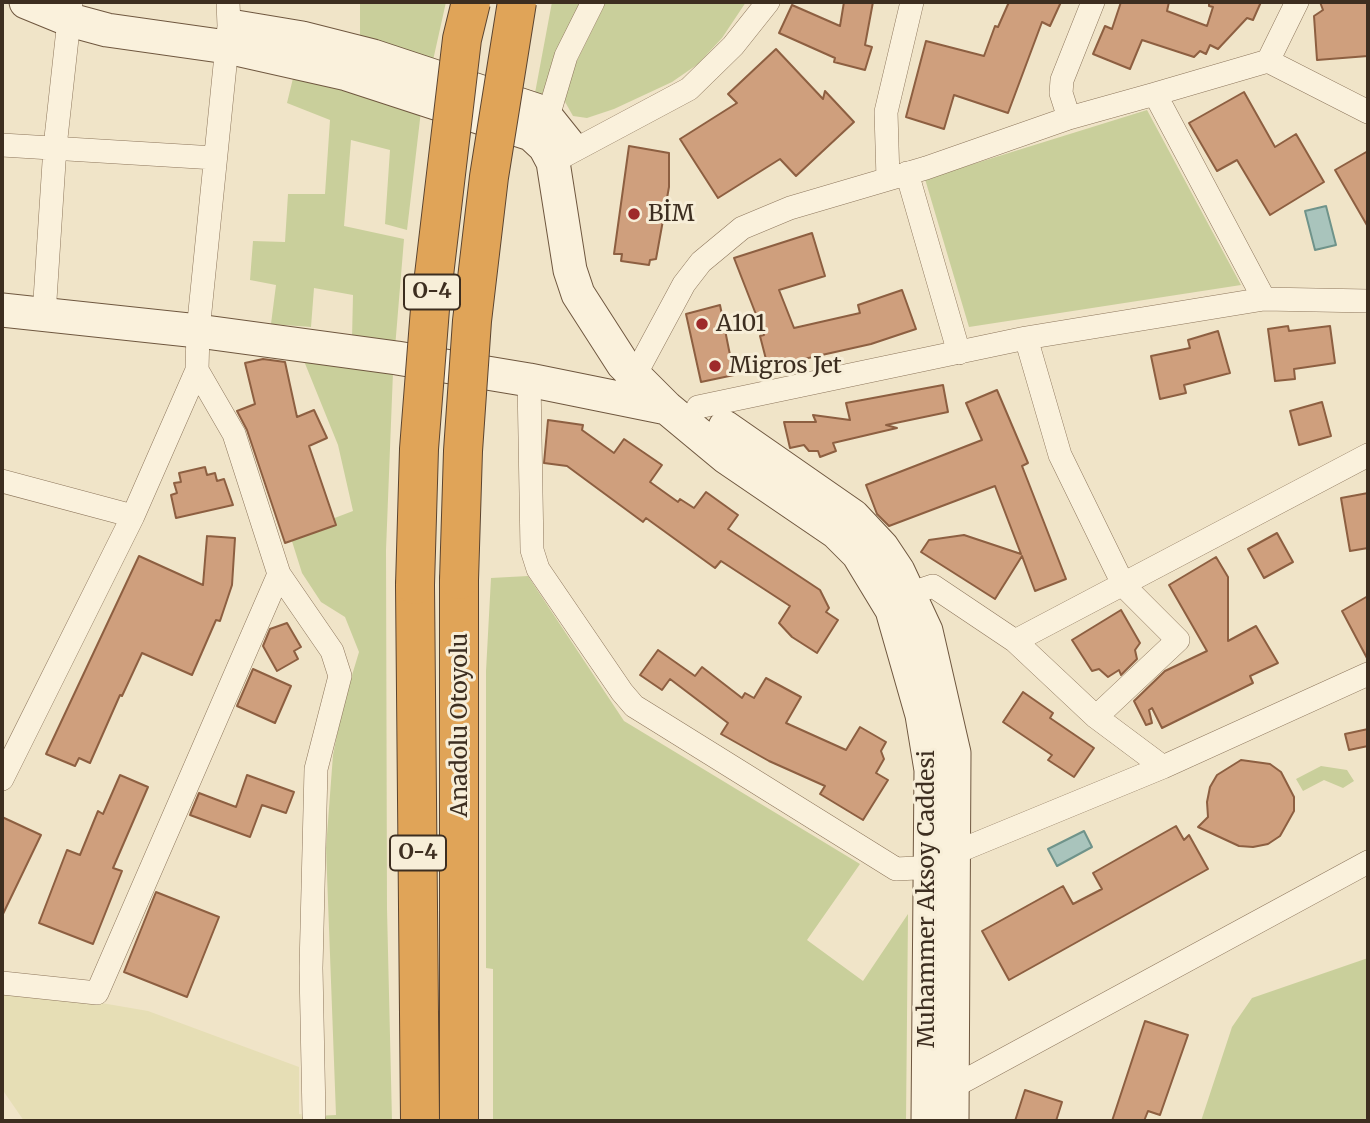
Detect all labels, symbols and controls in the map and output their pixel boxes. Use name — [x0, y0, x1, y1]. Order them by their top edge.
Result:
place label: BİM — [648, 200, 694, 228]
marker: BİM — [626, 206, 642, 222]
road number: O-4 — [404, 274, 460, 310]
place label: A101 — [716, 310, 766, 338]
marker: A101 — [694, 316, 710, 332]
place label: Migros Jet — [729, 352, 842, 380]
marker: Migros Jet — [707, 358, 723, 374]
street label: Anadolu Otoyolu — [446, 633, 474, 817]
street label: Muhammer Aksoy Caddesi — [913, 750, 941, 1048]
road number: O-4 — [390, 836, 446, 870]

